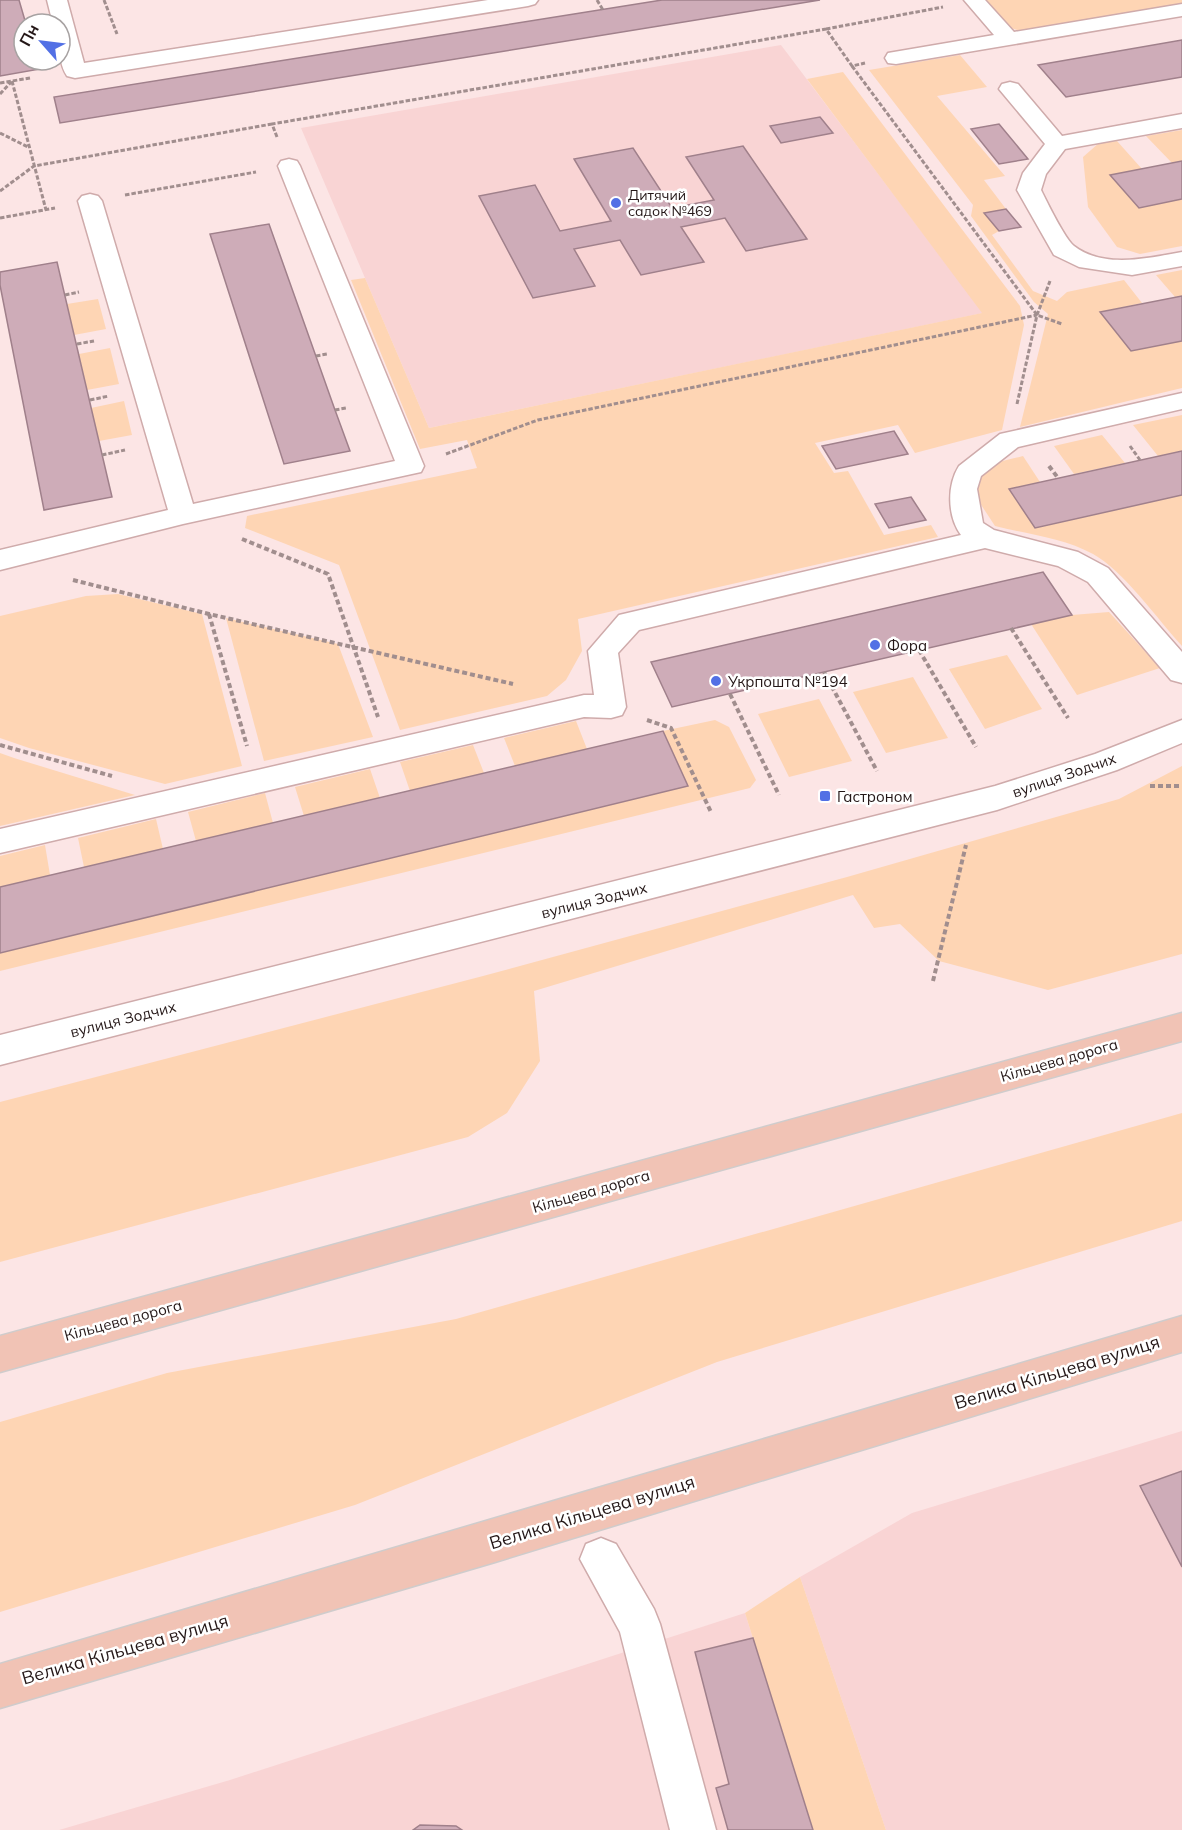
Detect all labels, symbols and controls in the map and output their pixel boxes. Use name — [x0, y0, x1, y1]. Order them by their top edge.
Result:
north arrow — [12, 12, 72, 72]
text: Пн — [15, 20, 43, 49]
place label: Дитячий садок №469 — [628, 186, 712, 220]
marker: Дитячий садок №469 — [609, 196, 623, 210]
place label: Фора — [887, 636, 927, 655]
marker: Фора — [868, 638, 882, 652]
place label: Укрпошта №194 — [727, 672, 848, 691]
marker: Укрпошта №194 — [709, 674, 723, 688]
street label: вулиця Зодчих — [1010, 748, 1118, 802]
place label: Гастроном — [837, 787, 913, 806]
marker: Гастроном — [818, 789, 832, 803]
street label: вулиця Зодчих — [539, 878, 649, 922]
street label: вулиця Зодчих — [68, 997, 178, 1041]
street label: Кільцева дорога — [998, 1034, 1120, 1086]
street label: Кільцева дорога — [530, 1165, 652, 1217]
street label: Кільцева дорога — [62, 1295, 184, 1345]
street label: Велика Кільцева вулиця — [951, 1330, 1163, 1414]
street label: Велика Кільцева вулиця — [486, 1470, 698, 1554]
street label: Велика Кільцева вулиця — [19, 1608, 231, 1690]

